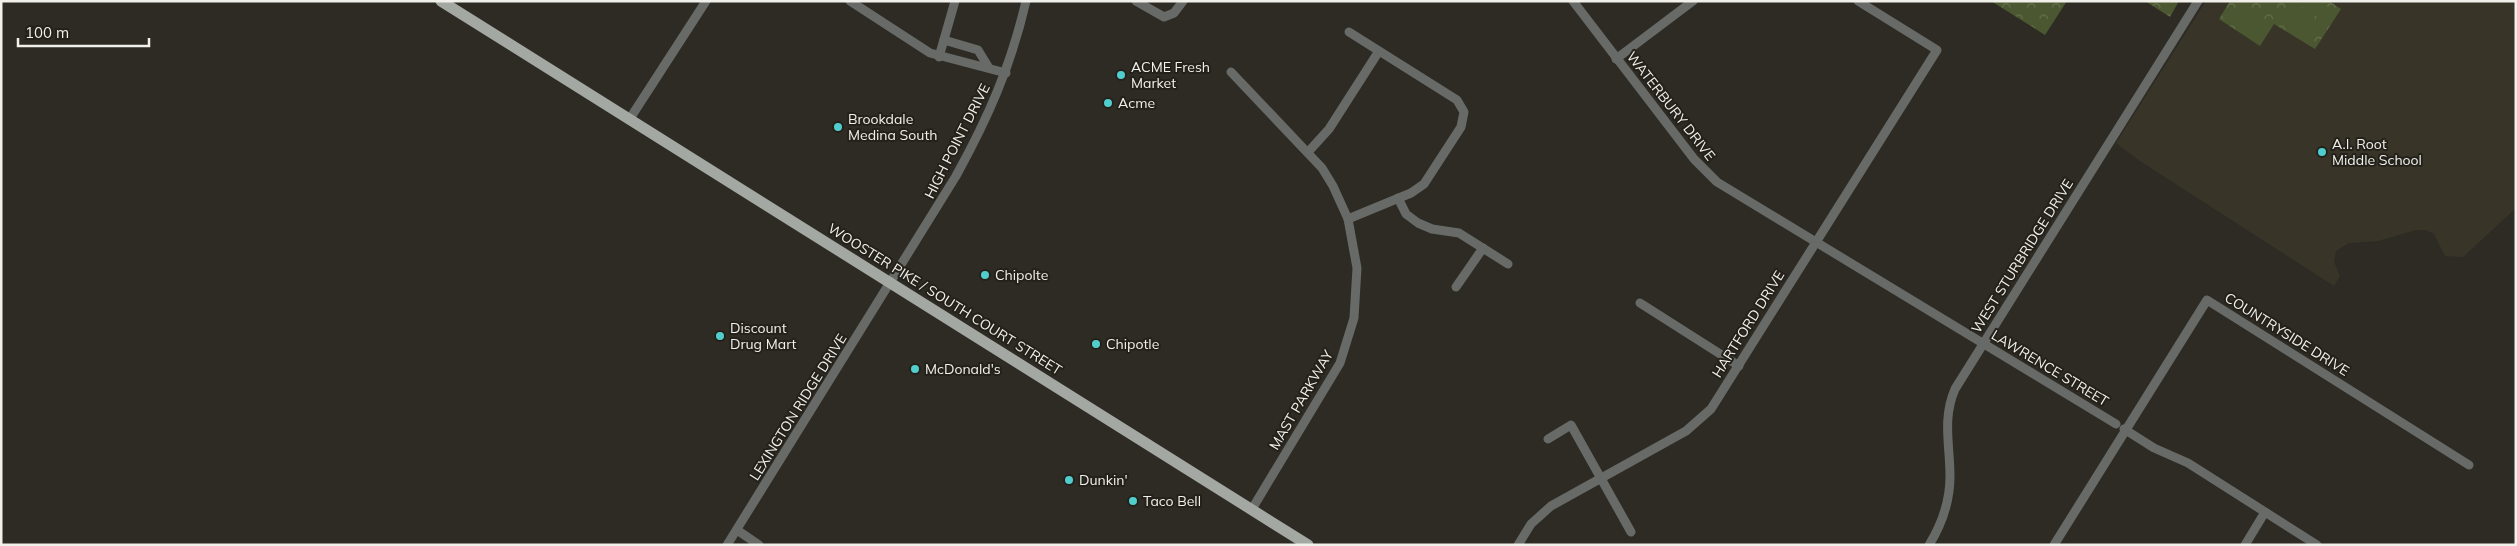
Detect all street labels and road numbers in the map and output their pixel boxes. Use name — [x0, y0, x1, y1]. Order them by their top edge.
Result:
street label: WATERBURY DRIVE — [1623, 48, 1719, 164]
street label: HIGH POINT DRIVE — [920, 80, 994, 202]
street label: WEST STURBRIDGE DRIVE — [1967, 176, 2077, 336]
street label: WOOSTER PIKE / SOUTH COURT STREET — [825, 219, 1066, 379]
street label: HARTFORD DRIVE — [1708, 267, 1788, 381]
street label: COUNTRYSIDE DRIVE — [2221, 288, 2353, 380]
street label: LAWRENCE STREET — [1988, 326, 2112, 410]
street label: LEXINGTON RIDGE DRIVE — [745, 330, 851, 484]
street label: MAST PARKWAY — [1265, 346, 1337, 453]

